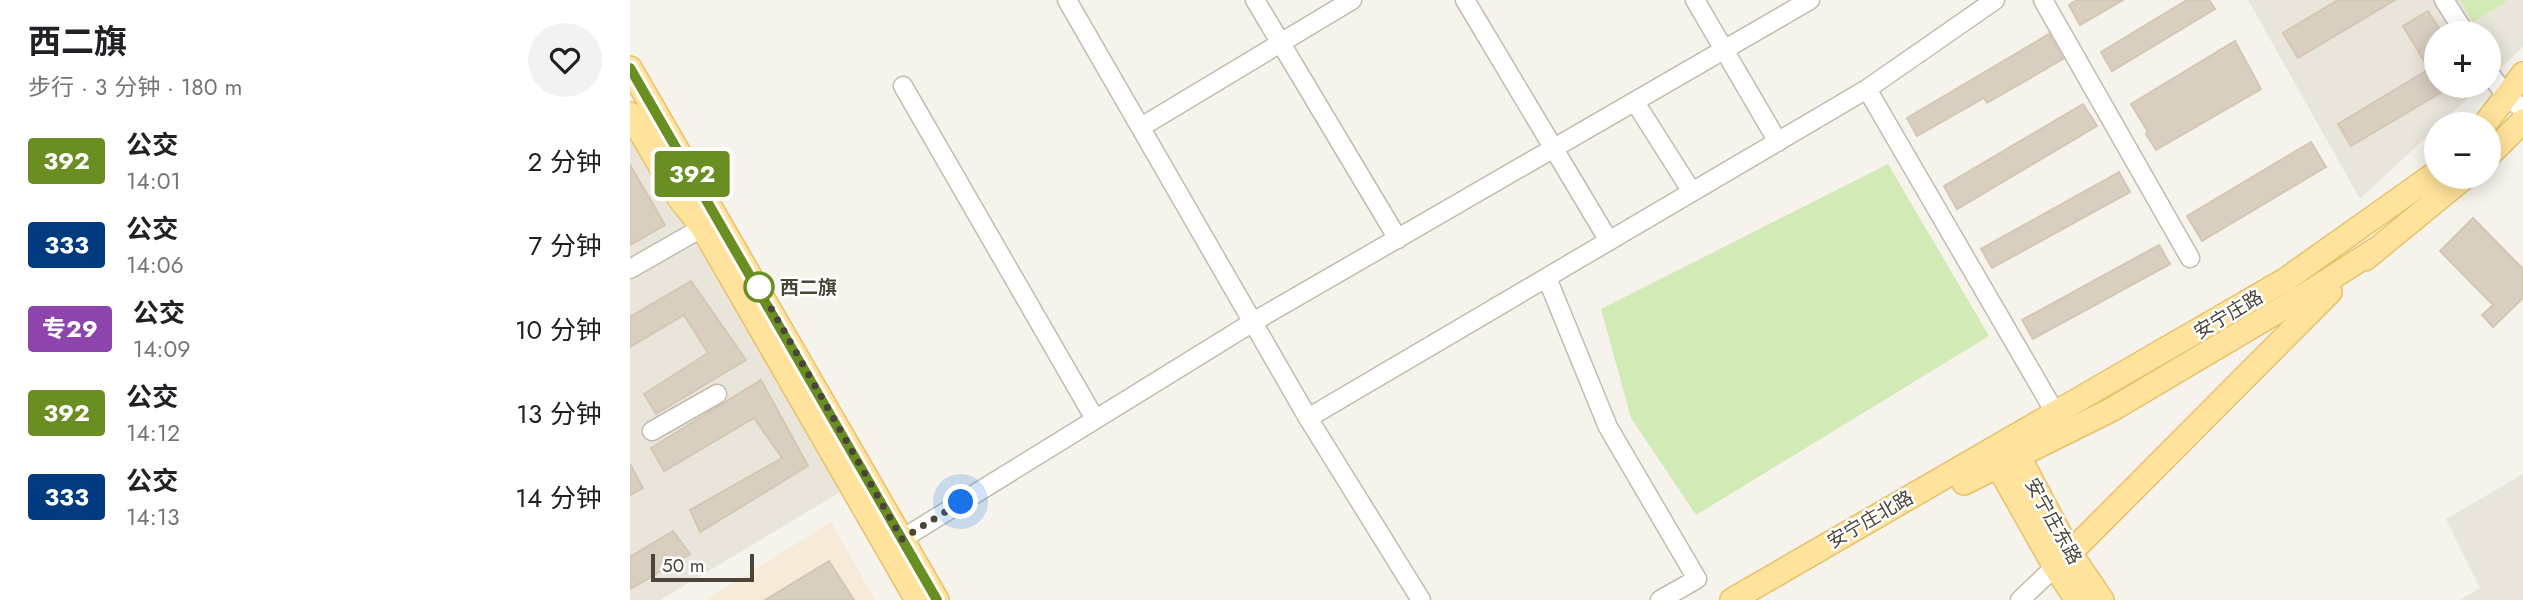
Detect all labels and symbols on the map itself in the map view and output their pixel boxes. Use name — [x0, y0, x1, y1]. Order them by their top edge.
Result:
line badge: 392 — [652, 151, 732, 197]
marker: 西二旗 — [744, 272, 774, 302]
place label: 西二旗 — [780, 274, 837, 301]
street label: 安宁庄路 — [2189, 283, 2268, 346]
street label: 安宁庄东路 — [2019, 473, 2088, 569]
your location — [943, 484, 978, 519]
street label: 安宁庄北路 — [1822, 484, 1918, 555]
scale bar — [651, 551, 754, 583]

